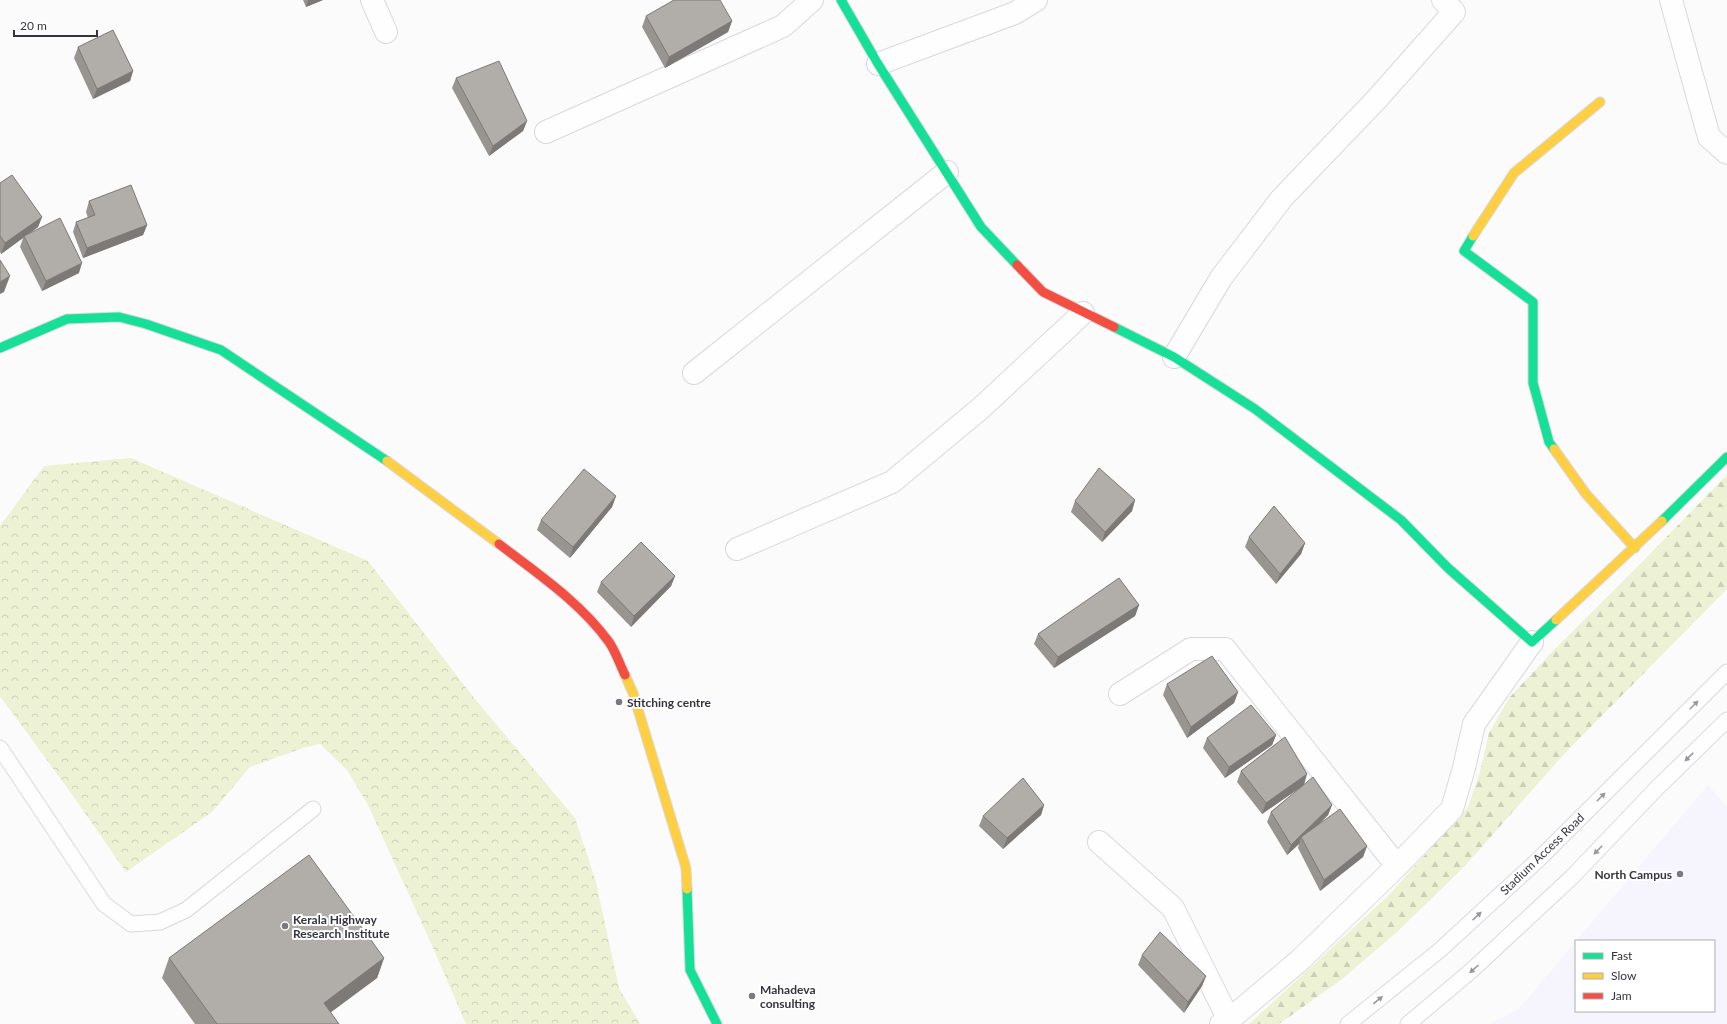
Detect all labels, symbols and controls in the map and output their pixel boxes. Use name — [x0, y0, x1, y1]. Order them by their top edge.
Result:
scale bar — [14, 12, 97, 38]
text: 20 m — [20, 18, 47, 33]
place label: Stitching centre — [627, 695, 712, 710]
marker: Stitching centre — [614, 697, 624, 707]
one-way arrow — [1689, 700, 1699, 710]
one-way arrow — [1684, 752, 1694, 762]
one-way arrow — [1596, 792, 1606, 802]
street label: Stadium Access Road — [1497, 810, 1587, 898]
one-way arrow — [1593, 845, 1603, 855]
place label: North Campus — [1594, 867, 1672, 882]
marker: North Campus — [1675, 869, 1685, 879]
one-way arrow — [1472, 911, 1482, 920]
place label: Kerala Highway Research Institute — [293, 912, 390, 941]
marker: Kerala Highway Research Institute — [280, 921, 290, 931]
legend — [1575, 940, 1715, 1012]
text: Fast — [1611, 948, 1633, 963]
one-way arrow — [1468, 964, 1479, 973]
text: Slow — [1611, 968, 1637, 983]
place label: Mahadeva consulting — [760, 982, 816, 1011]
text: Jam — [1611, 988, 1632, 1003]
marker: Mahadeva consulting — [747, 991, 757, 1001]
one-way arrow — [1372, 995, 1383, 1004]

